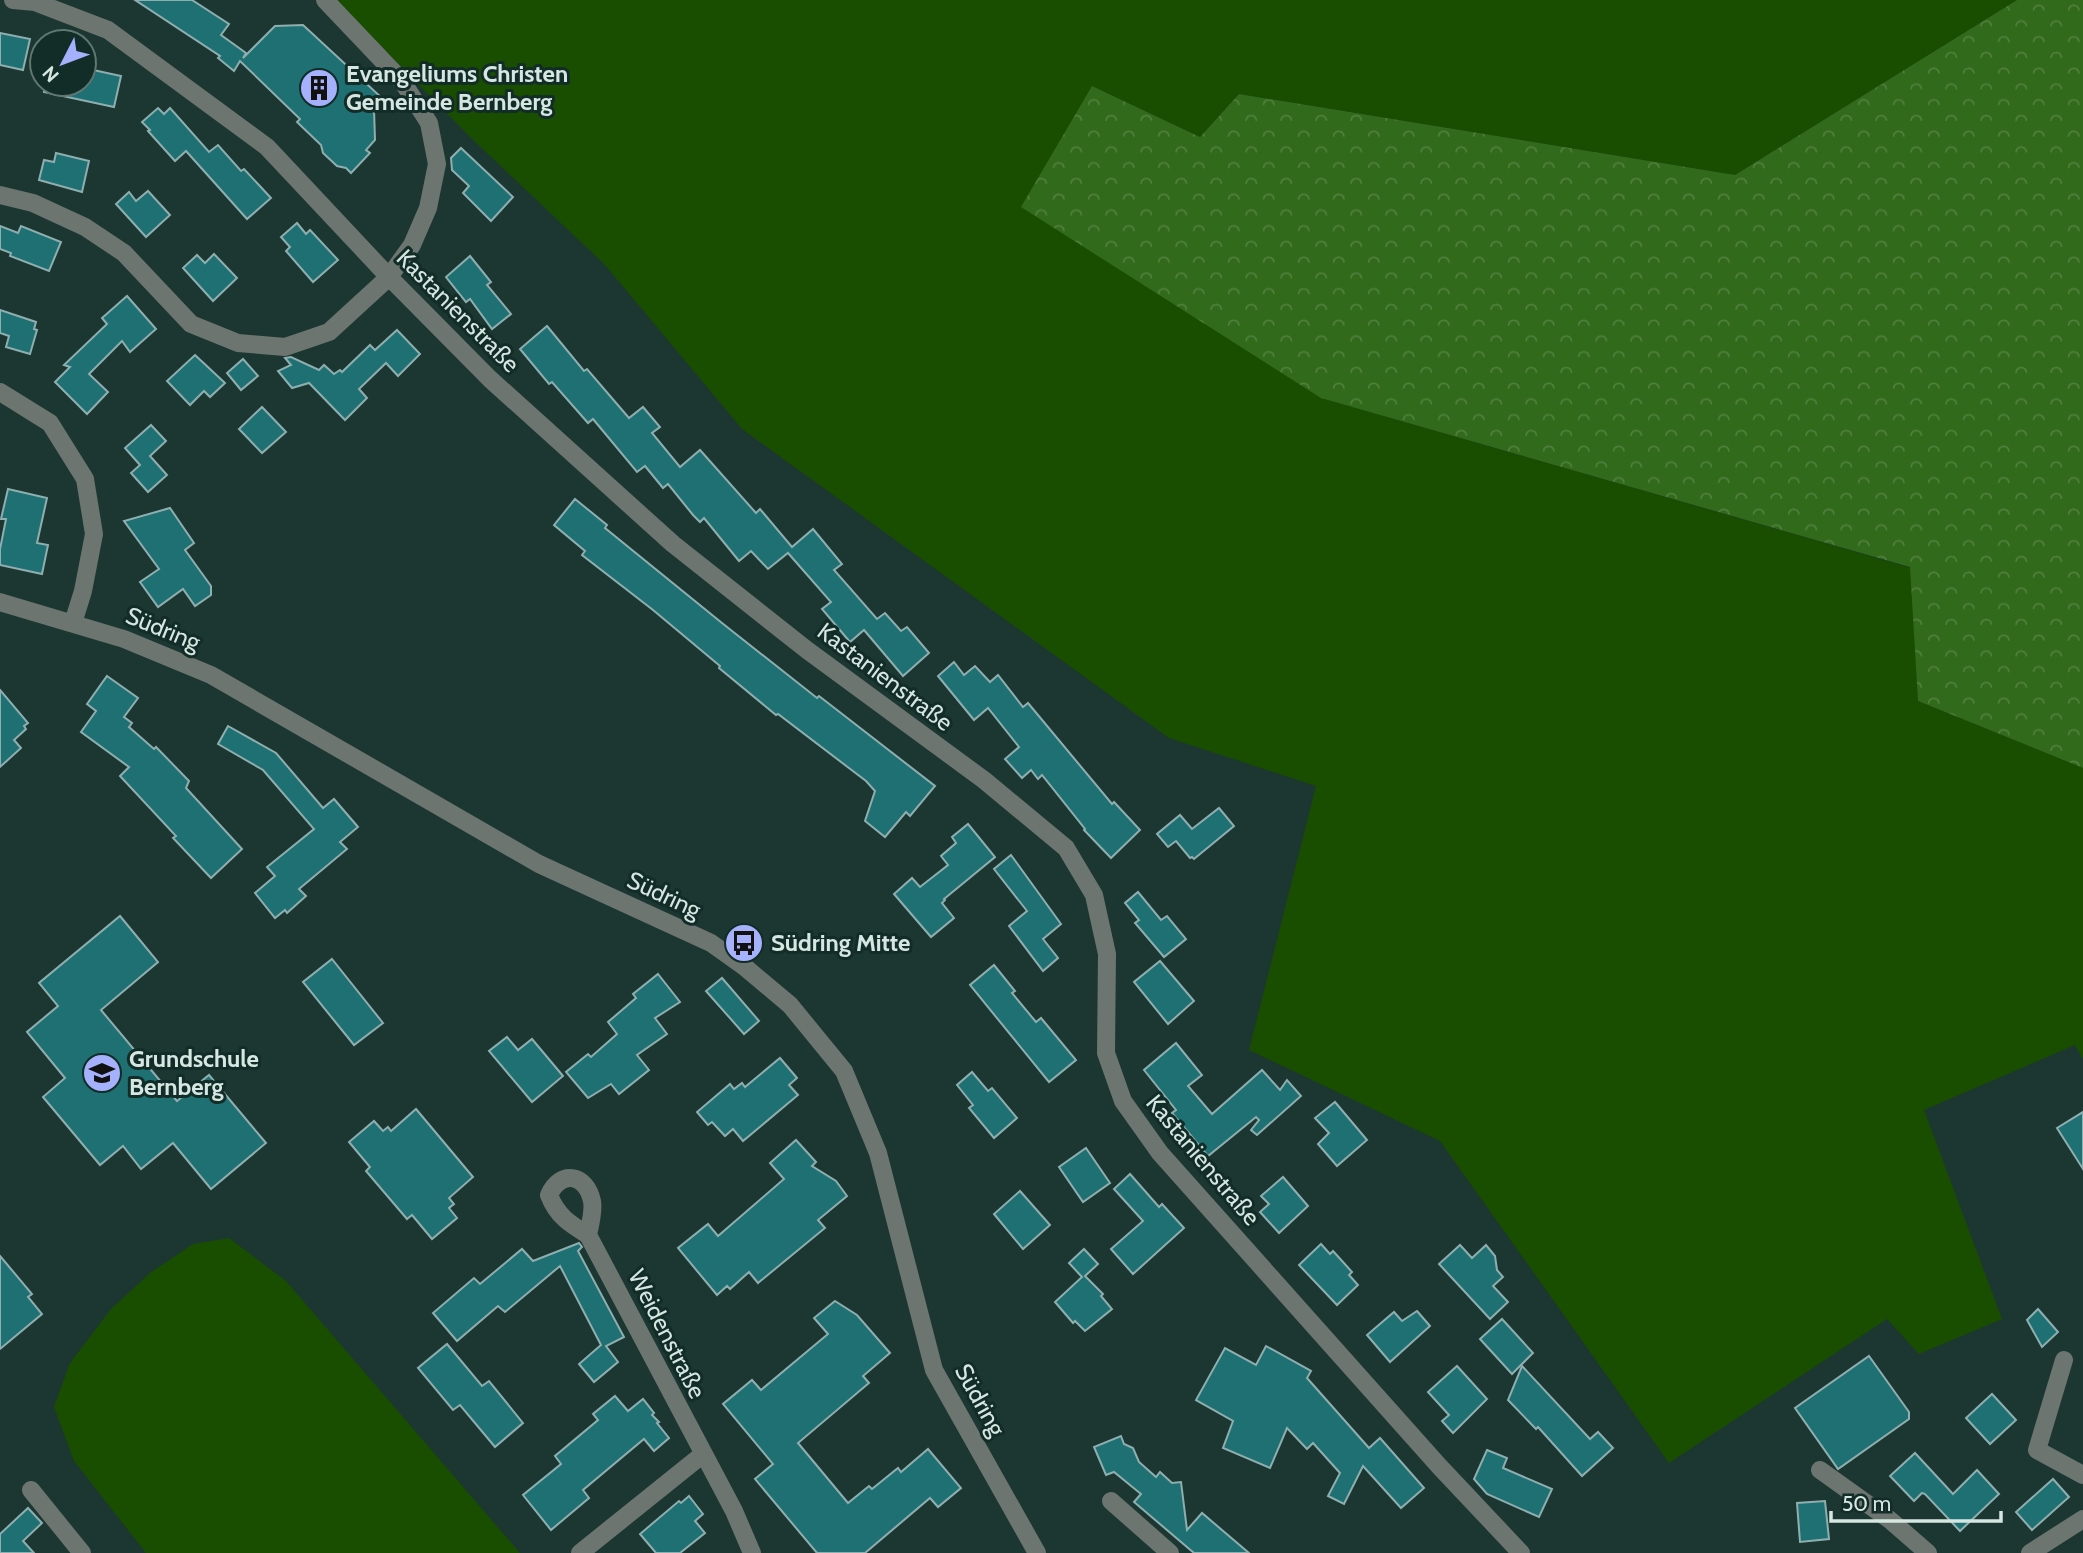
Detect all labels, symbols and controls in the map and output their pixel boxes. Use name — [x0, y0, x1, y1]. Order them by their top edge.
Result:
north arrow — [28, 28, 98, 98]
place label: Evangeliums Christen Gemeinde Bernberg — [346, 59, 568, 116]
text: N — [38, 61, 64, 87]
building icon: Evangeliums Christen Gemeinde Bernberg — [298, 67, 340, 109]
street label: Kastanienstraße — [391, 243, 526, 378]
street label: Südring — [122, 601, 206, 657]
street label: Kastanienstraße — [812, 616, 959, 737]
street label: Südring — [623, 865, 707, 925]
bus stop icon: Südring Mitte — [723, 922, 765, 964]
place label: Südring Mitte — [771, 928, 910, 957]
place label: Grundschule Bernberg — [129, 1044, 259, 1101]
school or university icon: Grundschule Bernberg — [81, 1052, 123, 1094]
street label: Kastanienstraße — [1140, 1088, 1267, 1231]
street label: Weidenstraße — [622, 1264, 712, 1403]
street label: Südring — [949, 1359, 1012, 1442]
scale bar — [1831, 1480, 2001, 1524]
text: 50 m — [1842, 1491, 1891, 1516]

